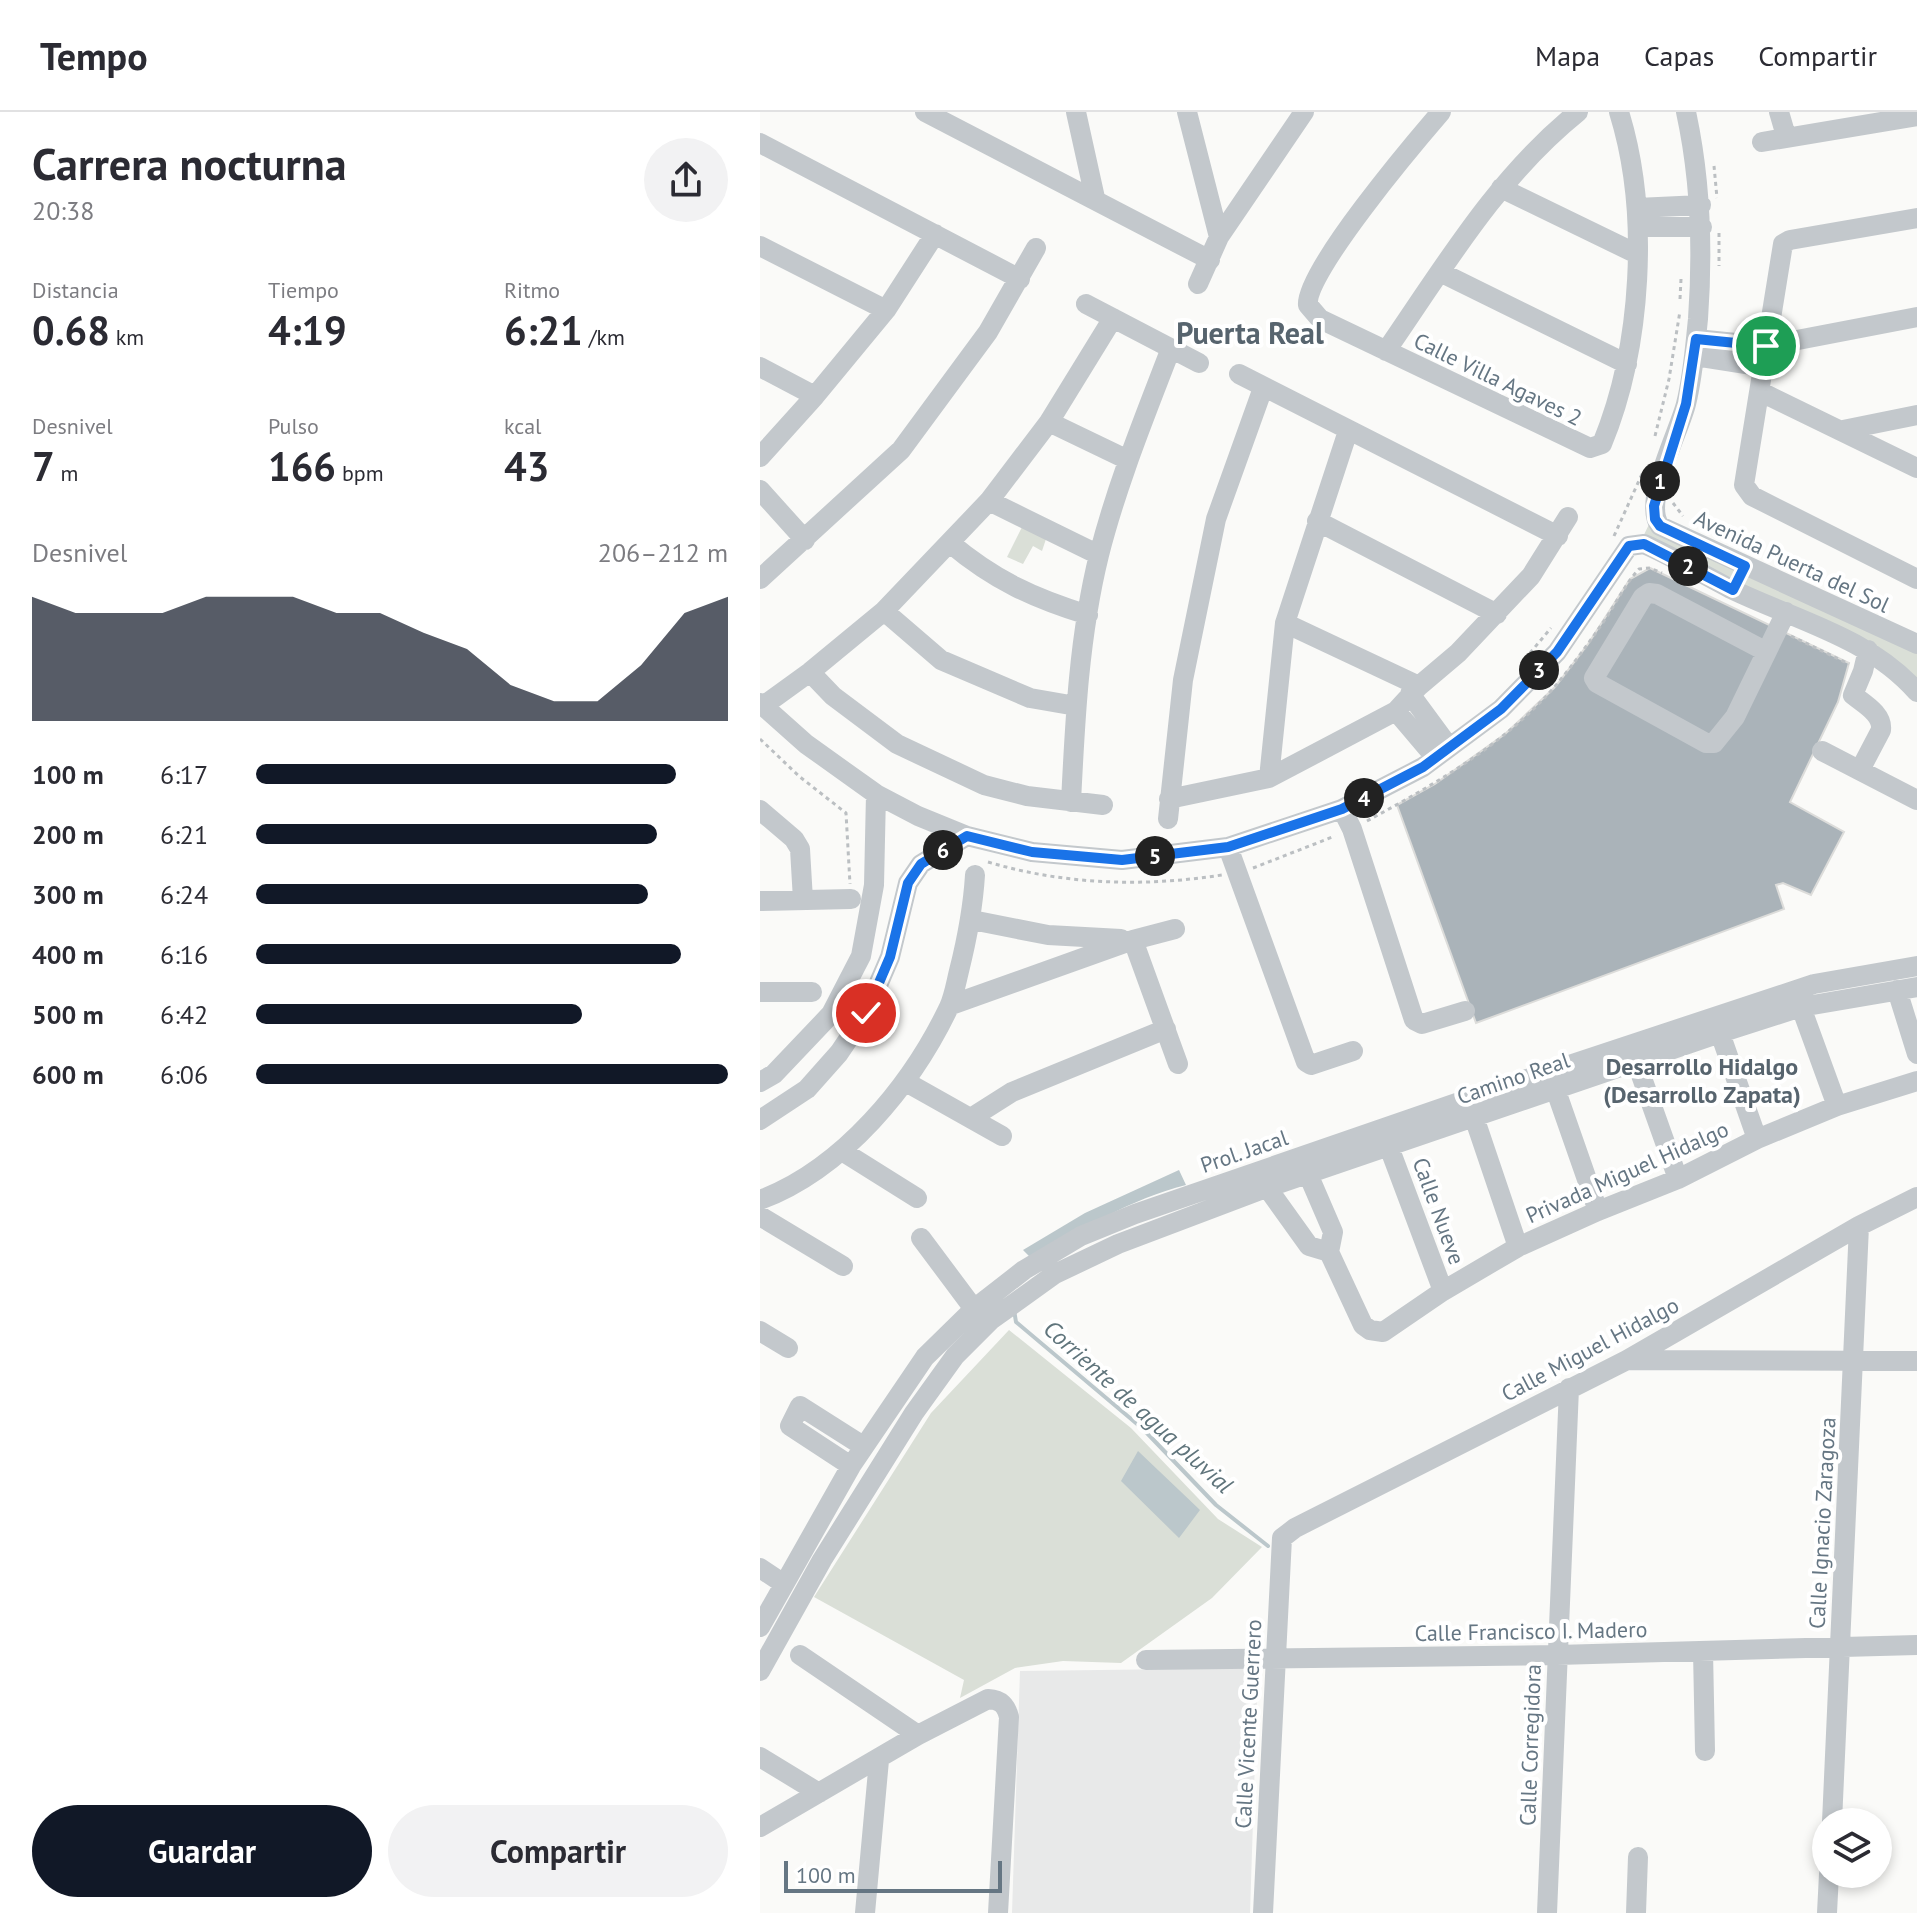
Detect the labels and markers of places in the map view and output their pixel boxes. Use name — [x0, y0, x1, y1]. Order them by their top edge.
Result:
pin — [1732, 312, 1800, 380]
pin: 1 — [1640, 461, 1680, 501]
pin: 2 — [1668, 546, 1708, 586]
pin: 3 — [1519, 650, 1559, 690]
pin: 4 — [1344, 778, 1384, 818]
pin: 6 — [923, 830, 963, 870]
pin: 5 — [1135, 836, 1175, 876]
pin — [832, 979, 900, 1047]

